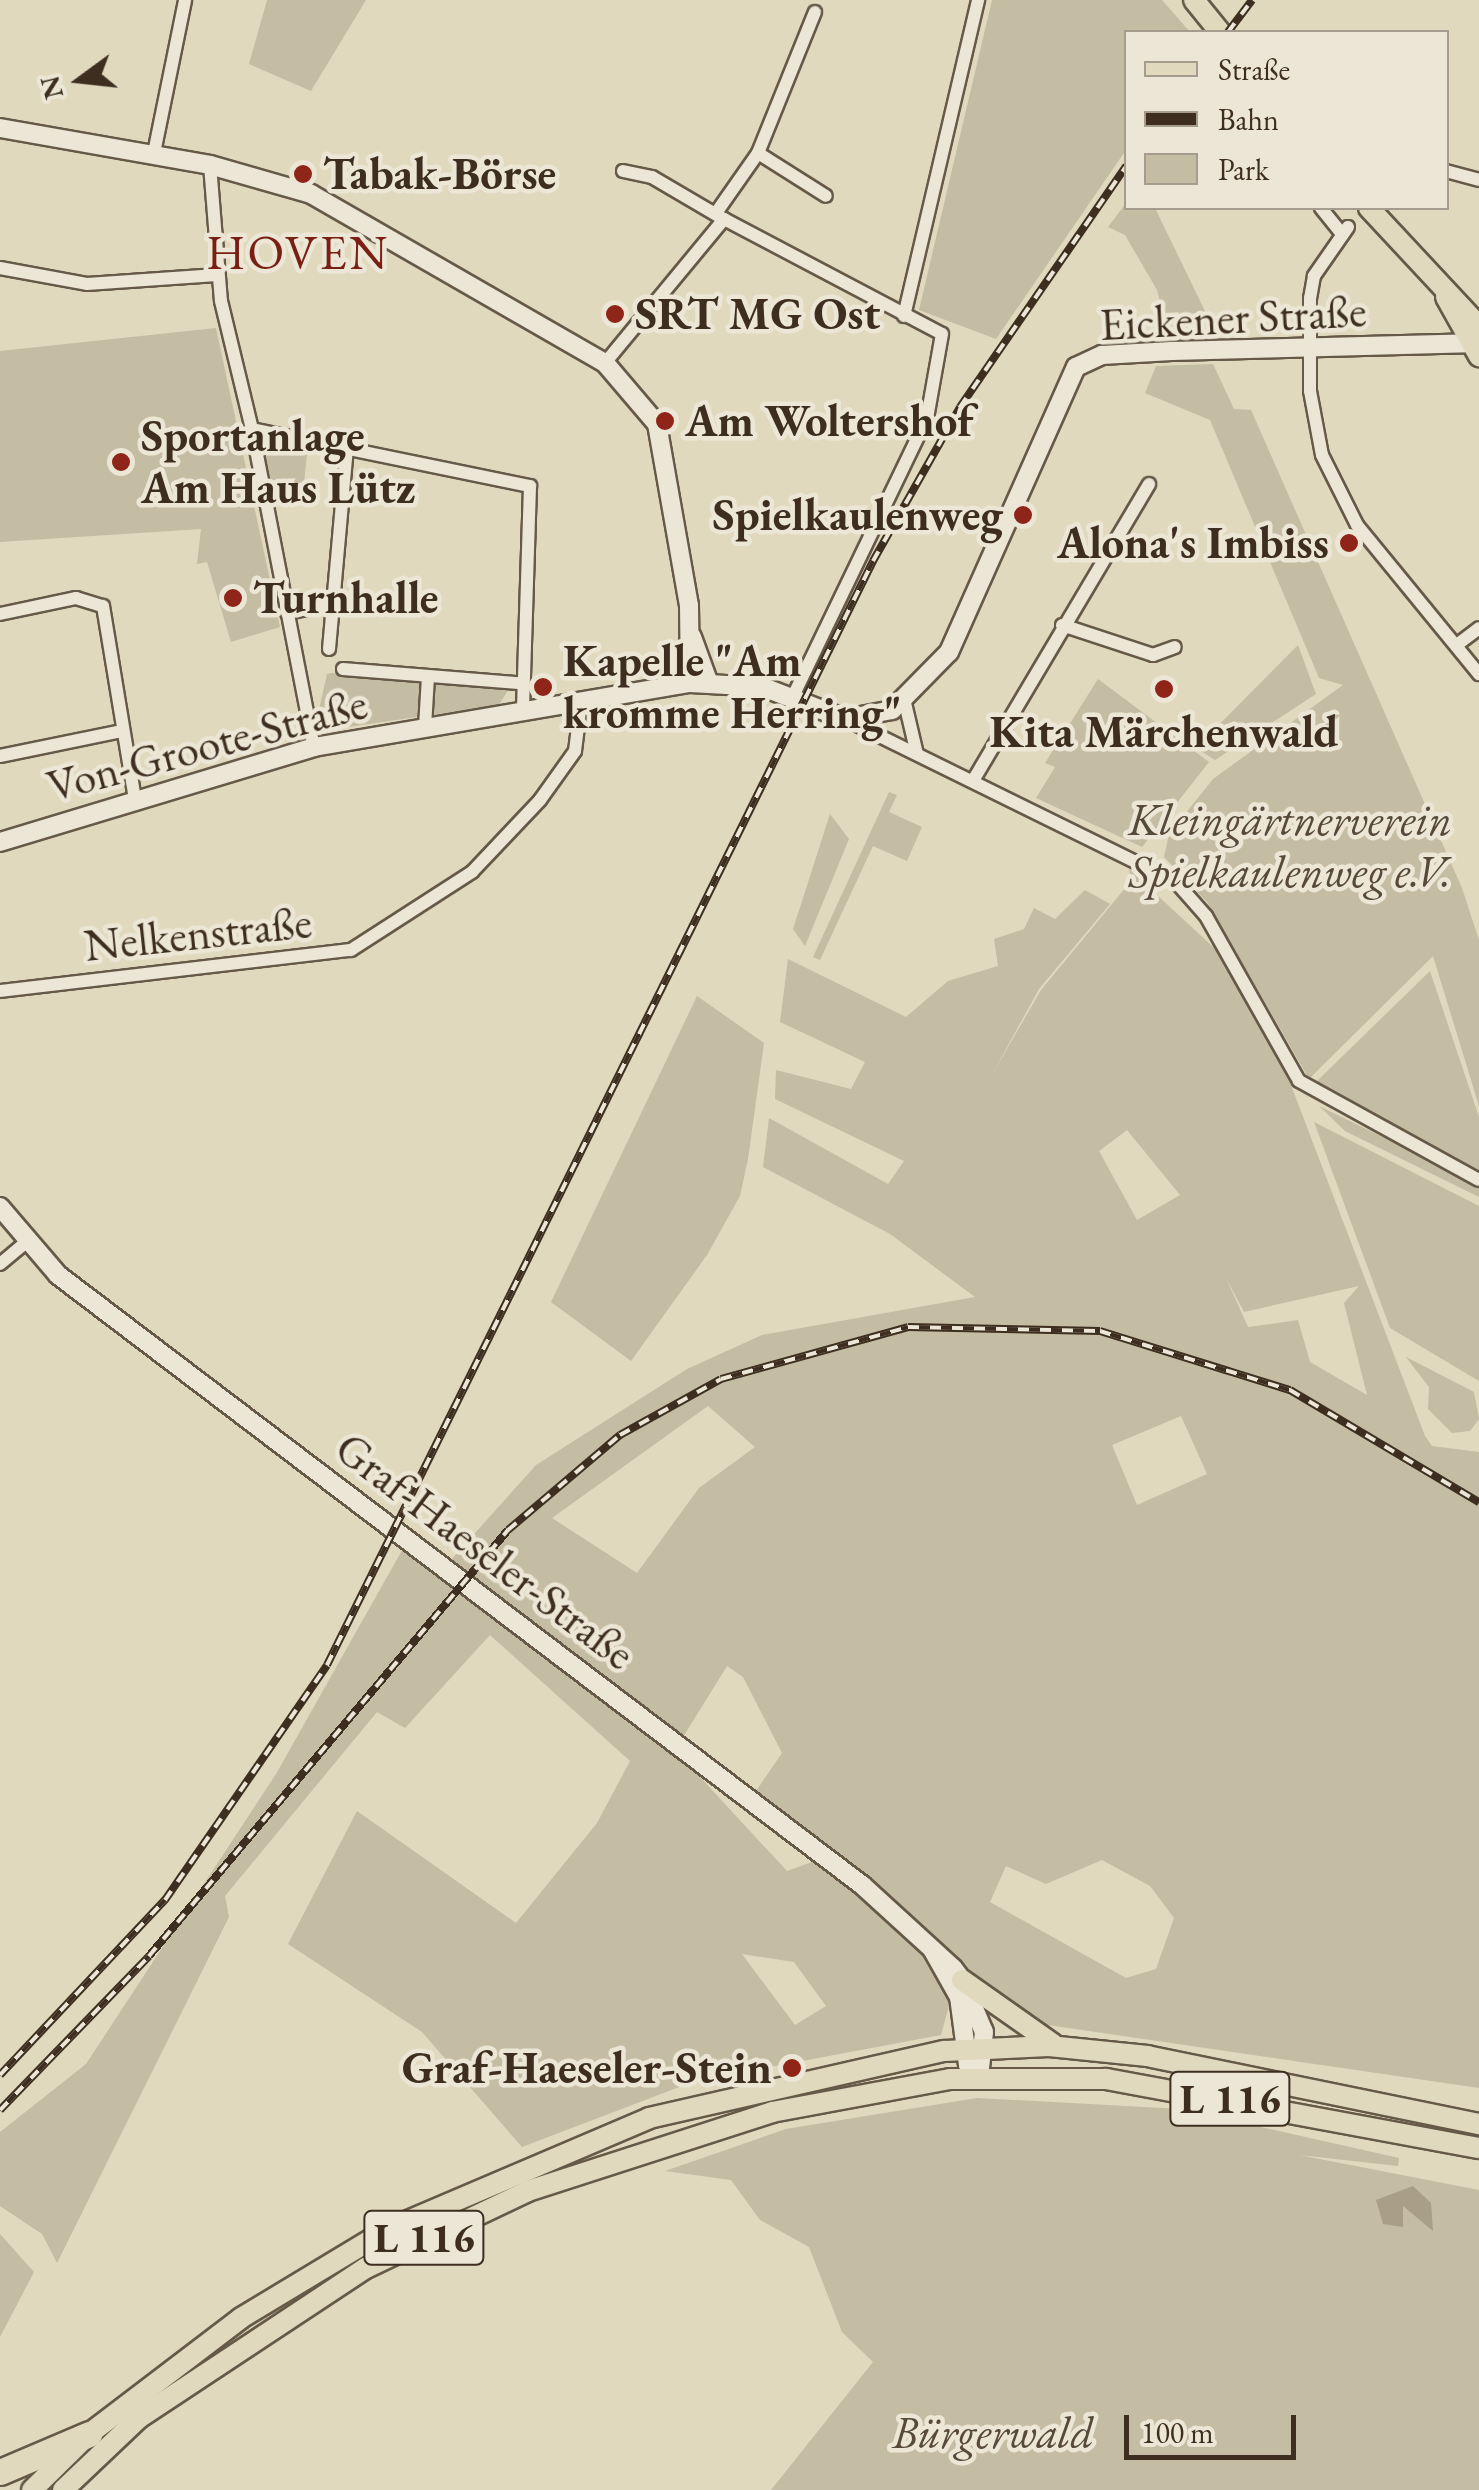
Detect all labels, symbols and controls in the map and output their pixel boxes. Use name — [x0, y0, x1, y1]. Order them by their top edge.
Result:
north arrow — [30, 30, 130, 130]
legend — [1124, 30, 1449, 210]
text: Straße — [1218, 50, 1290, 89]
text: N — [31, 72, 71, 103]
text: Bahn — [1218, 100, 1279, 139]
place label: Tabak-Börse — [323, 147, 556, 201]
text: Park — [1218, 150, 1269, 189]
marker: Tabak-Börse — [292, 163, 314, 185]
district label: HOVEN — [206, 224, 390, 282]
street label: Eickener Straße — [1098, 284, 1368, 352]
place label: SRT MG Ost — [635, 287, 880, 341]
marker: SRT MG Ost — [604, 303, 626, 325]
place label: Am Woltershof — [685, 394, 974, 448]
place label: Sportanlage Am Haus Lütz — [141, 409, 415, 515]
marker: Am Woltershof — [654, 410, 676, 432]
marker: Sportanlage Am Haus Lütz — [110, 451, 132, 473]
place label: Spielkaulenweg — [712, 488, 1003, 542]
marker: Spielkaulenweg — [1012, 504, 1034, 526]
place label: Alona's Imbiss — [1057, 516, 1329, 570]
marker: Alona's Imbiss — [1338, 532, 1360, 554]
place label: Turnhalle — [253, 571, 439, 625]
marker: Turnhalle — [222, 587, 244, 609]
place label: Kapelle "Am kromme Herring" — [563, 634, 902, 740]
street label: Von-Groote-Straße — [41, 676, 373, 814]
marker: Kapelle "Am kromme Herring" — [532, 676, 554, 698]
marker: Kita Märchenwald — [1153, 678, 1175, 700]
place label: Kita Märchenwald — [990, 705, 1338, 759]
park label: Kleingärtnerverein Spielkaulenweg e.V. — [1128, 793, 1452, 899]
street label: Nelkenstraße — [82, 895, 314, 973]
street label: Graf-Haeseler-Straße — [325, 1421, 645, 1681]
place label: Graf-Haeseler-Stein — [402, 2041, 772, 2095]
marker: Graf-Haeseler-Stein — [781, 2057, 803, 2079]
road number: L 116 — [1168, 2062, 1292, 2136]
road number: L 116 — [362, 2201, 486, 2275]
scale bar — [1129, 2395, 1302, 2457]
park label: Bürgerwald — [892, 2406, 1094, 2460]
text: 100 m — [1141, 2413, 1214, 2452]

